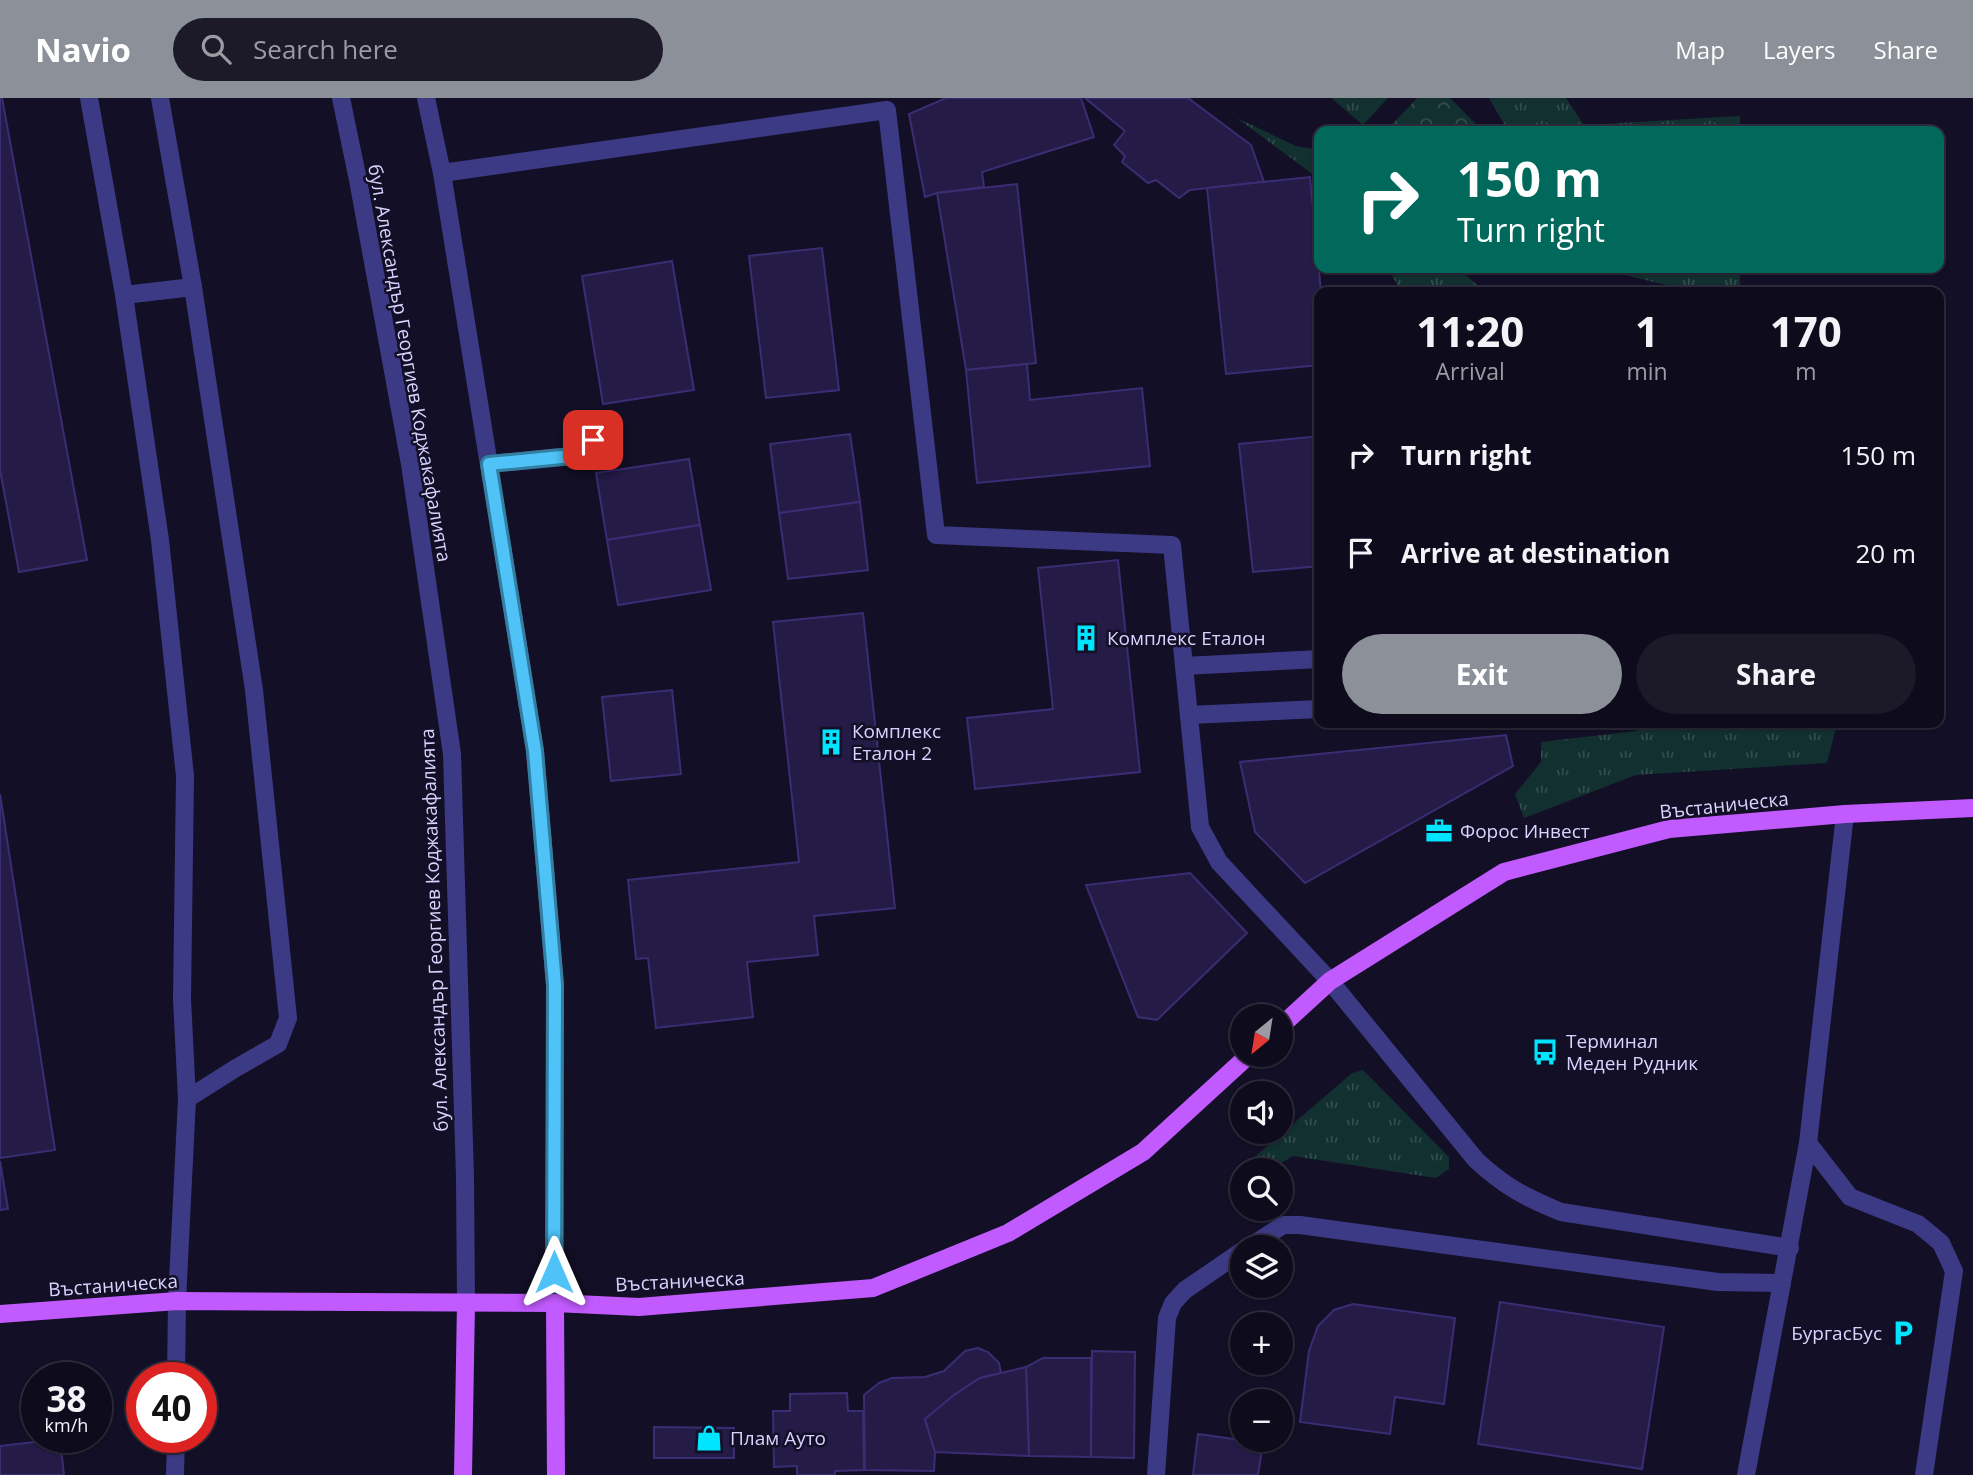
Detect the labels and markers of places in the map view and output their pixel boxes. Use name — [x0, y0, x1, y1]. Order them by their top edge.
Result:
pin — [563, 410, 623, 470]
building icon: Комплекс Еталон — [1071, 623, 1101, 653]
place label: Комплекс Еталон — [1107, 625, 1266, 651]
place label: Комплекс Еталон 2 — [852, 718, 941, 766]
building icon: Комплекс Еталон 2 — [816, 727, 846, 757]
office icon: Форос Инвест — [1424, 816, 1454, 846]
place label: Форос Инвест — [1460, 818, 1590, 844]
place label: Терминал Меден Рудник — [1566, 1028, 1698, 1076]
bus stop icon: Терминал Меден Рудник — [1530, 1037, 1560, 1067]
parking icon: БургасБус — [1888, 1318, 1918, 1348]
place label: БургасБус — [1791, 1320, 1882, 1346]
shop icon: Плам Ауто — [694, 1423, 724, 1453]
place label: Плам Ауто — [730, 1425, 826, 1451]

